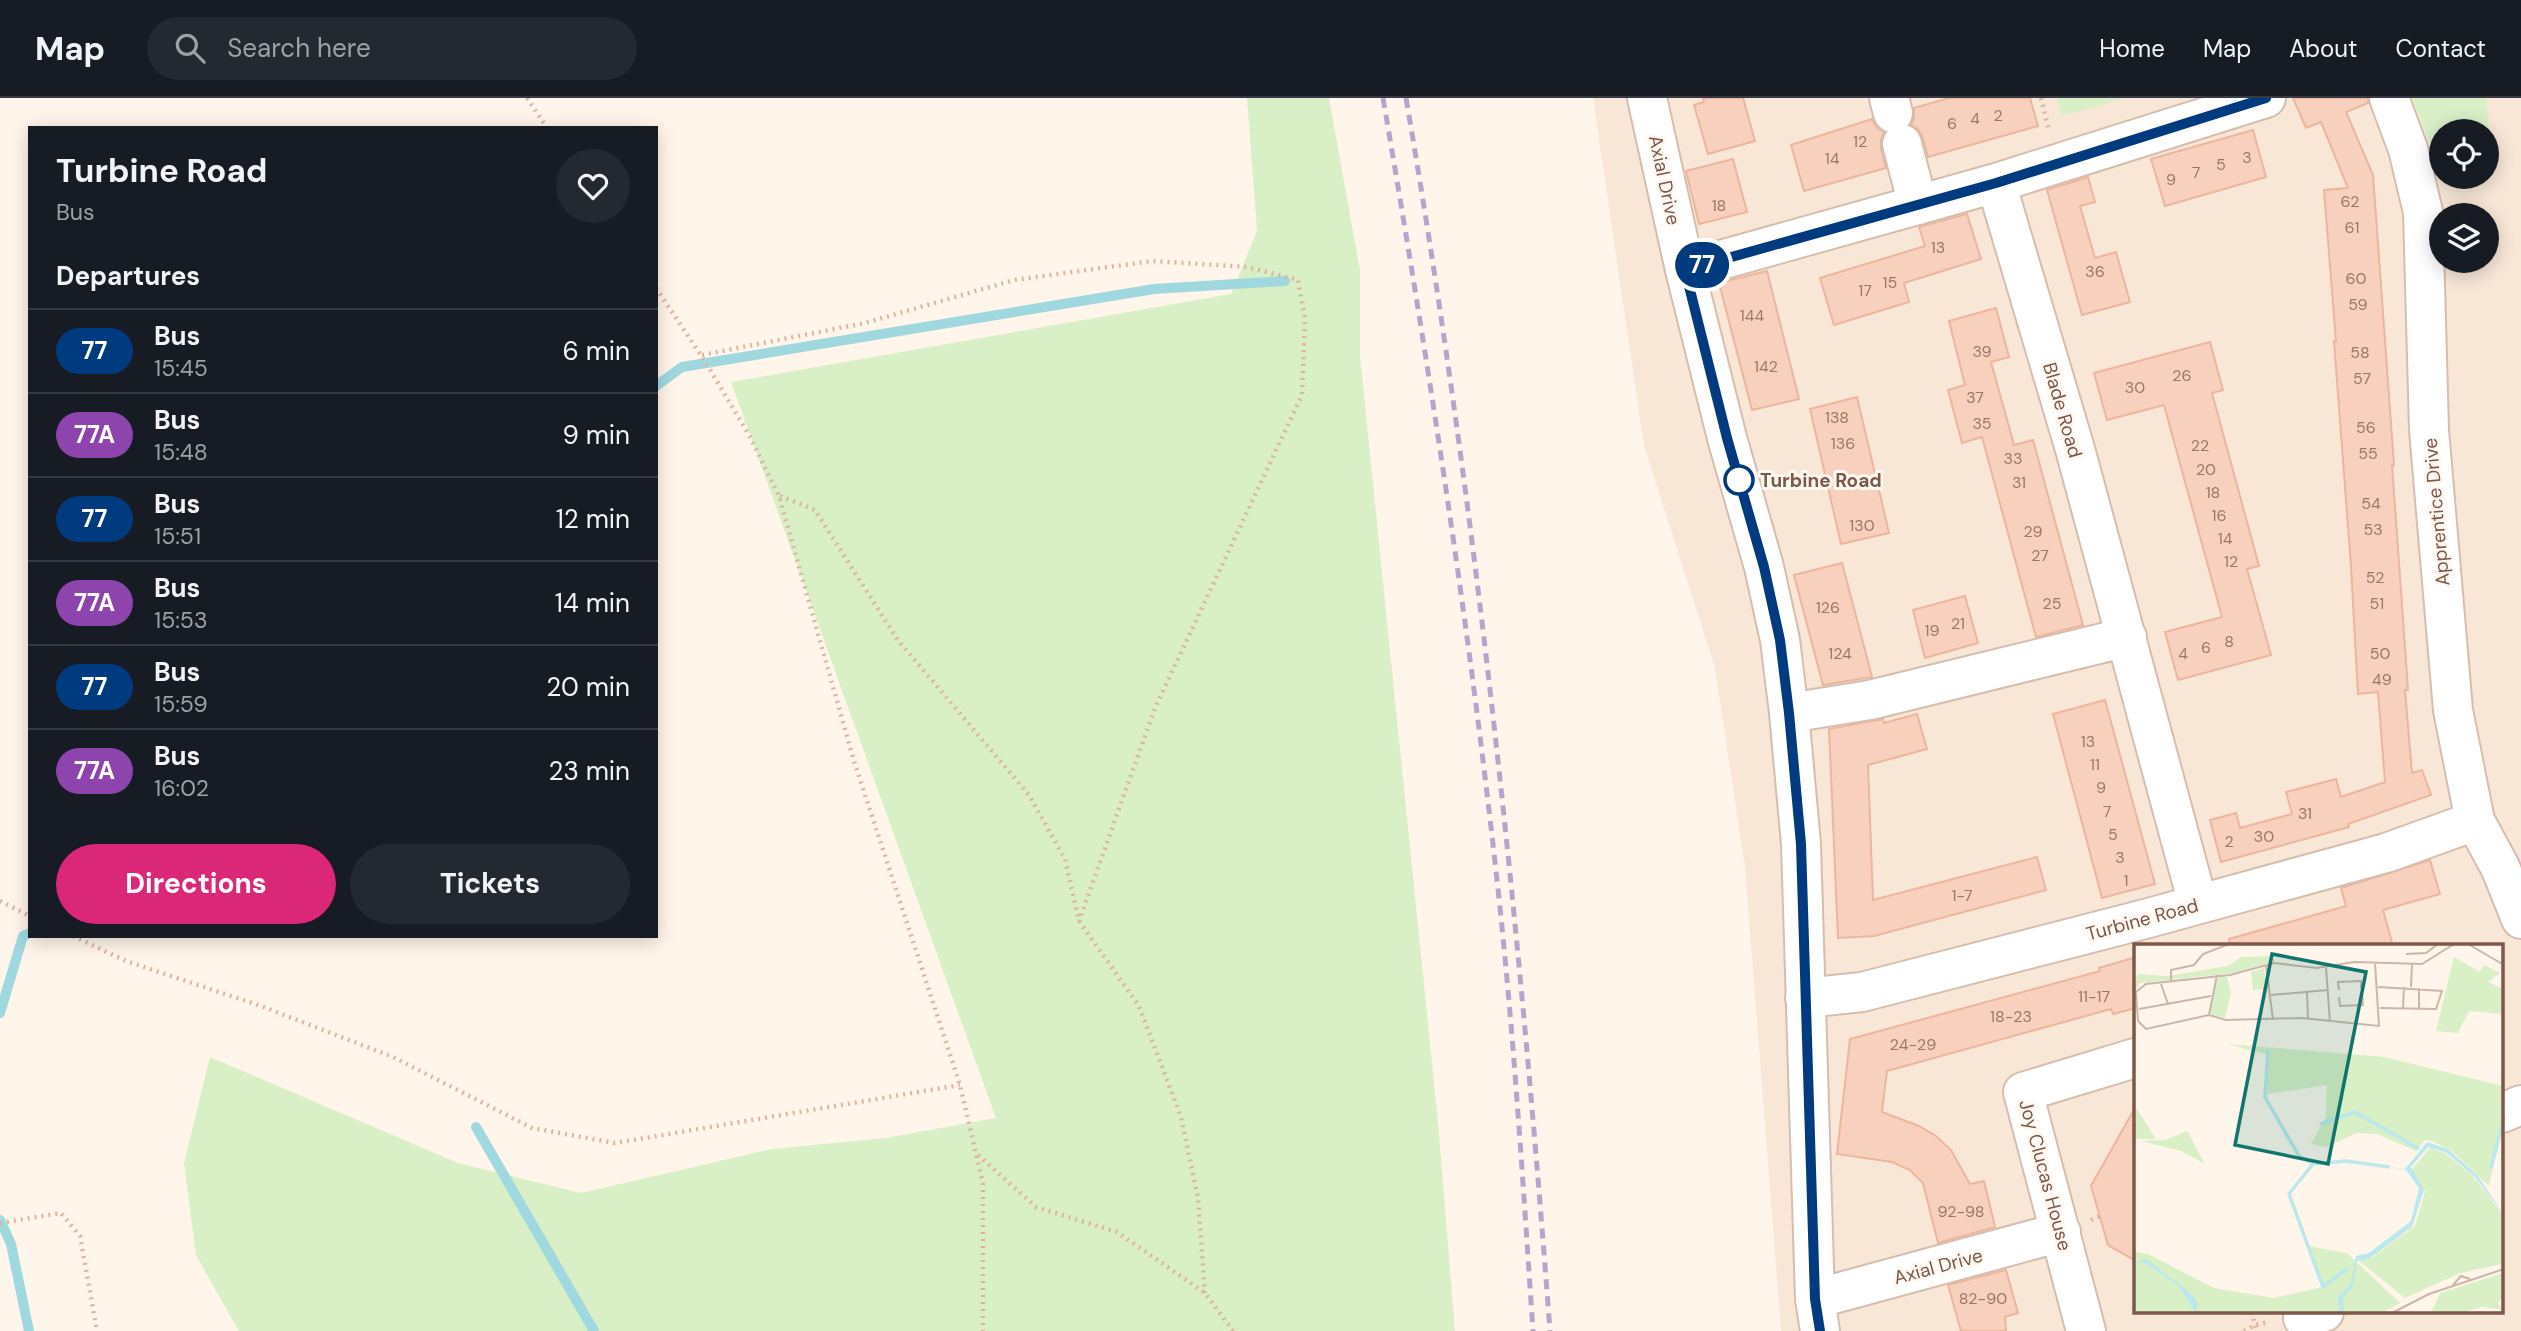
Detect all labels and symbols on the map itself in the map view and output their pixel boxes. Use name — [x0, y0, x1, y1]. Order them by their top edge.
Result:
house number: 2 — [1993, 105, 2003, 126]
house number: 4 — [1970, 108, 1980, 129]
house number: 6 — [1947, 113, 1957, 134]
house number: 12 — [1853, 131, 1867, 152]
street label: Axial Drive — [1643, 133, 1686, 227]
house number: 3 — [2242, 147, 2252, 168]
house number: 14 — [1825, 148, 1840, 169]
house number: 5 — [2216, 154, 2226, 175]
house number: 7 — [2192, 162, 2200, 183]
house number: 9 — [2166, 169, 2176, 190]
house number: 62 — [2341, 191, 2359, 212]
house number: 18 — [1712, 195, 1726, 216]
house number: 61 — [2344, 217, 2360, 238]
house number: 13 — [1931, 237, 1945, 258]
line badge: 77 — [1670, 242, 1734, 288]
house number: 36 — [2085, 261, 2105, 282]
house number: 60 — [2346, 268, 2367, 289]
house number: 15 — [1883, 272, 1897, 293]
house number: 17 — [1858, 280, 1872, 301]
house number: 59 — [2348, 294, 2368, 315]
house number: 144 — [1740, 305, 1764, 326]
house number: 39 — [1972, 341, 1992, 362]
house number: 58 — [2350, 342, 2370, 363]
house number: 142 — [1754, 356, 1778, 377]
street label: Blade Road — [2037, 360, 2088, 461]
house number: 26 — [2172, 365, 2192, 386]
house number: 57 — [2353, 368, 2371, 389]
house number: 30 — [2125, 377, 2145, 398]
house number: 37 — [1966, 387, 1984, 408]
house number: 138 — [1825, 407, 1849, 428]
house number: 35 — [1972, 413, 1992, 434]
house number: 56 — [2356, 417, 2376, 438]
house number: 136 — [1831, 433, 1855, 454]
house number: 22 — [2191, 435, 2209, 456]
street label: Apprentice Drive — [2418, 437, 2455, 587]
house number: 55 — [2358, 443, 2378, 464]
house number: 33 — [2004, 448, 2022, 469]
house number: 20 — [2196, 459, 2216, 480]
marker: Turbine Road — [1724, 465, 1754, 495]
place label: Turbine Road — [1760, 468, 1882, 493]
house number: 31 — [2012, 472, 2026, 493]
house number: 18 — [2206, 482, 2220, 503]
house number: 54 — [2361, 493, 2381, 514]
house number: 16 — [2211, 505, 2227, 526]
house number: 130 — [1849, 515, 1875, 536]
house number: 53 — [2363, 519, 2383, 540]
house number: 29 — [2023, 521, 2043, 542]
house number: 14 — [2218, 528, 2233, 549]
house number: 27 — [2031, 545, 2049, 566]
house number: 12 — [2224, 551, 2238, 572]
house number: 52 — [2366, 567, 2384, 588]
house number: 25 — [2043, 593, 2061, 614]
house number: 51 — [2370, 593, 2384, 614]
house number: 126 — [1816, 597, 1840, 618]
house number: 21 — [1951, 613, 1965, 634]
house number: 19 — [1924, 620, 1940, 641]
house number: 8 — [2224, 631, 2234, 652]
house number: 6 — [2201, 637, 2211, 658]
house number: 124 — [1828, 643, 1852, 664]
house number: 4 — [2178, 643, 2188, 664]
house number: 50 — [2370, 643, 2390, 664]
house number: 49 — [2372, 669, 2392, 690]
house number: 13 — [2081, 731, 2095, 752]
house number: 11 — [2090, 754, 2100, 775]
house number: 9 — [2096, 777, 2106, 798]
house number: 7 — [2103, 801, 2111, 822]
house number: 31 — [2298, 803, 2312, 824]
house number: 5 — [2108, 824, 2118, 845]
house number: 30 — [2254, 826, 2274, 847]
house number: 2 — [2224, 831, 2234, 852]
house number: 3 — [2115, 847, 2125, 868]
house number: 1 — [2124, 870, 2129, 891]
house number: 1-7 — [1951, 885, 1973, 906]
street label: Turbine Road — [2083, 893, 2201, 946]
inset map — [2134, 944, 2504, 1314]
house number: 11-17 — [2078, 986, 2110, 1007]
house number: 18-23 — [1990, 1006, 2032, 1027]
house number: 24-29 — [1890, 1034, 1936, 1055]
street label: Joy Clucas House — [2013, 1097, 2078, 1254]
house number: 92-98 — [1937, 1201, 1985, 1222]
street label: Axial Drive — [1891, 1243, 1985, 1290]
house number: 82-90 — [1959, 1288, 2007, 1309]

